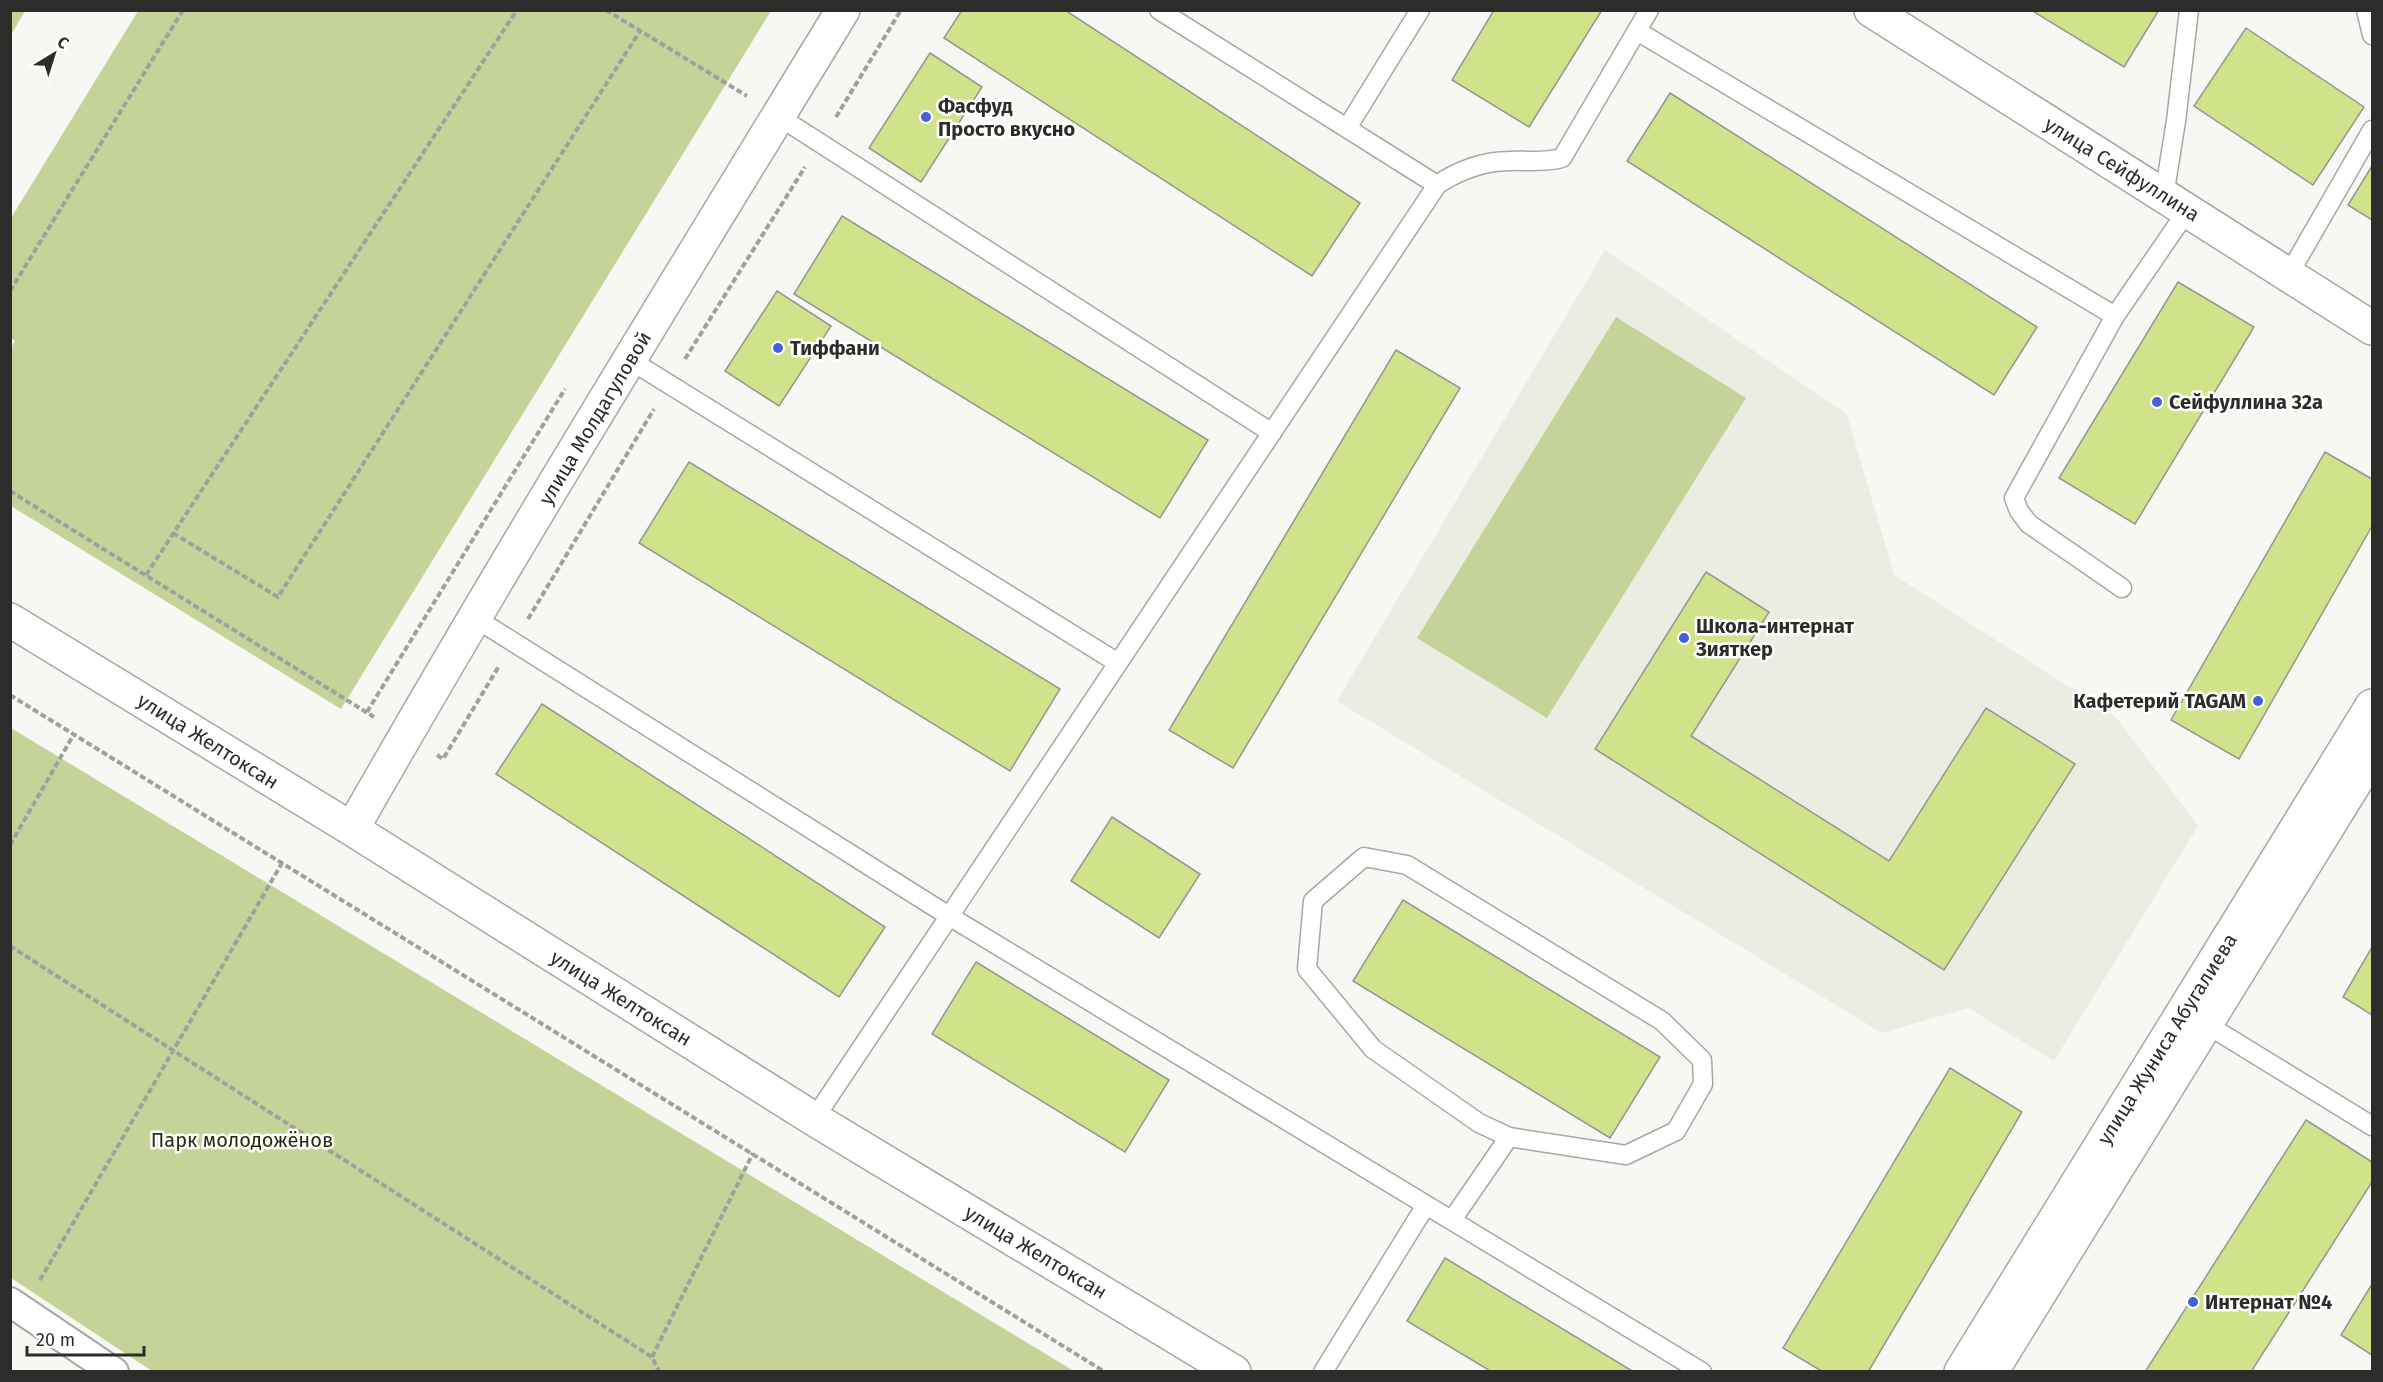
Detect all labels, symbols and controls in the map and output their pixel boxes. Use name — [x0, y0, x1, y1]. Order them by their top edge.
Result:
north arrow — [24, 24, 84, 84]
text: С — [53, 32, 73, 53]
place label: Фасфуд Просто вкусно — [938, 94, 1075, 141]
marker: Фасфуд Просто вкусно — [919, 110, 933, 124]
street label: улица Сейфуллина — [2040, 112, 2204, 226]
street label: улица Молдагуловой — [534, 327, 656, 509]
place label: Тиффани — [790, 336, 880, 360]
marker: Тиффани — [771, 341, 785, 355]
place label: Сейфуллина 32а — [2169, 390, 2323, 414]
marker: Сейфуллина 32а — [2150, 395, 2164, 409]
place label: Школа-интернат Зияткер — [1695, 614, 1854, 661]
marker: Школа-интернат Зияткер — [1677, 631, 1691, 645]
street label: улица Желтоксан — [133, 688, 283, 794]
place label: Кафетерий TAGAM — [2073, 689, 2246, 713]
marker: Кафетерий TAGAM — [2251, 694, 2265, 708]
street label: улица Жуниса Абугалиева — [2092, 929, 2242, 1149]
street label: улица Желтоксан — [546, 945, 696, 1051]
park label: Парк молодожёнов — [151, 1128, 333, 1152]
street label: улица Желтоксан — [960, 1200, 1112, 1304]
place label: Интернат №4 — [2205, 1290, 2332, 1314]
marker: Интернат №4 — [2186, 1295, 2200, 1309]
scale bar — [27, 1319, 144, 1357]
text: 20 m — [36, 1329, 75, 1351]

